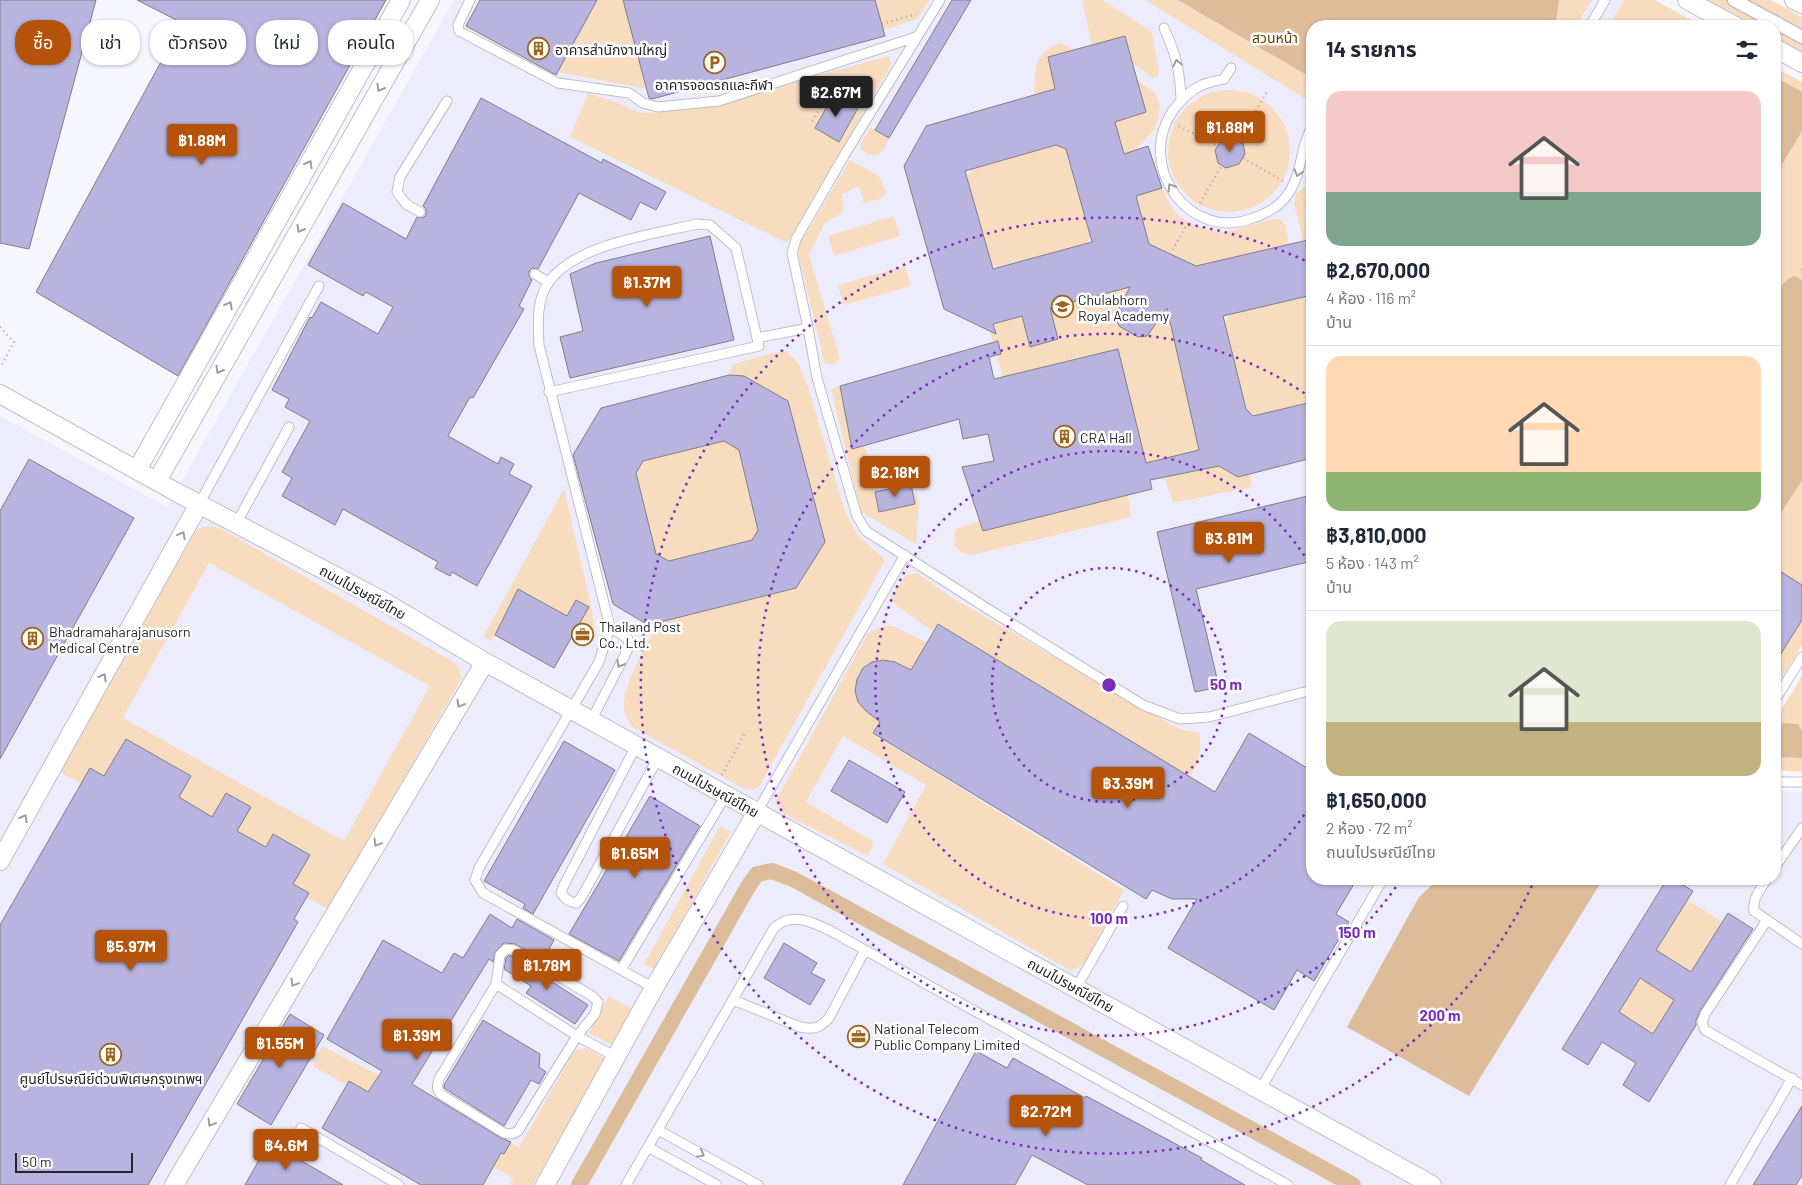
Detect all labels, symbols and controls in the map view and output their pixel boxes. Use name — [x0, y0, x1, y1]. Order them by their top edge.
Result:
chip: ซื้อ — [15, 20, 71, 65]
chip: เช่า — [81, 20, 140, 65]
chip: ตัวกรอง — [150, 20, 246, 65]
chip: ใหม่ — [256, 20, 318, 65]
chip: คอนโด — [328, 20, 413, 65]
park label: สวนหน้า — [1252, 29, 1298, 46]
text: 14 รายการ — [1326, 36, 1417, 61]
icon: filters — [1733, 36, 1761, 64]
building icon: อาคารสำนักงานใหญ่ — [527, 37, 551, 61]
place label: อาคารสำนักงานใหญ่ — [555, 41, 667, 58]
parking icon: อาคารจอดรถและกีฬา — [702, 50, 726, 74]
one-way arrow — [1172, 58, 1183, 67]
place label: อาคารจอดรถและกีฬา — [655, 76, 773, 93]
pin: ฿2.67M — [795, 76, 877, 118]
text: ฿2.67M — [811, 82, 861, 101]
one-way arrow — [377, 83, 387, 92]
pin: ฿1.88M — [1189, 110, 1271, 153]
text: ฿1.88M — [1206, 117, 1254, 136]
icon: home — [1499, 123, 1589, 213]
pin: ฿1.88M — [161, 124, 243, 166]
text: ฿1.88M — [178, 130, 226, 149]
one-way arrow — [303, 160, 313, 169]
one-way arrow — [1293, 168, 1303, 177]
one-way arrow — [1167, 184, 1177, 193]
one-way arrow — [296, 224, 306, 233]
text: ฿2,670,000 — [1326, 257, 1430, 282]
pin: ฿1.37M — [606, 266, 688, 308]
text: ฿1.37M — [623, 272, 671, 291]
text: 4 ห้อง · 116 m² — [1326, 288, 1416, 307]
place label: Chulabhorn Royal Academy — [1078, 291, 1170, 324]
school or university icon: Chulabhorn Royal Academy — [1050, 295, 1074, 319]
one-way arrow — [223, 302, 233, 311]
text: บ้าน — [1326, 312, 1352, 331]
one-way arrow — [216, 365, 226, 374]
icon: home — [1499, 389, 1589, 479]
building icon: CRA Hall — [1052, 425, 1076, 449]
place label: CRA Hall — [1080, 429, 1132, 446]
pin: ฿2.18M — [854, 456, 936, 498]
text: ฿2.18M — [871, 462, 919, 481]
pin: ฿3.81M — [1188, 522, 1270, 564]
text: ฿3,810,000 — [1326, 522, 1427, 547]
text: ฿3.81M — [1205, 528, 1253, 547]
one-way arrow — [176, 531, 186, 540]
text: 5 ห้อง · 143 m² — [1326, 553, 1419, 572]
street label: ถนนไปรษณีย์ไทย — [317, 561, 409, 623]
text: บ้าน — [1326, 577, 1352, 596]
place label: Thailand Post Co., Ltd. — [599, 618, 681, 651]
office icon: Thailand Post Co., Ltd. — [571, 622, 595, 646]
place label: Bhadramaharajanusorn Medical Centre — [49, 623, 191, 656]
building icon: Bhadramaharajanusorn Medical Centre — [21, 627, 45, 651]
icon: home — [1499, 654, 1589, 744]
one-way arrow — [616, 659, 626, 668]
one-way arrow — [97, 673, 107, 682]
text: 50 m — [1210, 675, 1242, 693]
centre of rings — [1100, 676, 1118, 694]
one-way arrow — [456, 698, 466, 707]
street label: ถนนไปรษณีย์ไทย — [670, 759, 762, 821]
pin: ฿3.39M — [1087, 766, 1169, 809]
text: ฿3.39M — [1103, 773, 1153, 792]
text: ฿1,650,000 — [1326, 787, 1427, 812]
one-way arrow — [18, 815, 28, 824]
text: 2 ห้อง · 72 m² — [1326, 818, 1413, 837]
pin: ฿1.65M — [594, 836, 676, 879]
one-way arrow — [373, 838, 383, 847]
text: ถนนไปรษณีย์ไทย — [1326, 842, 1436, 861]
text: ฿1.65M — [611, 843, 659, 862]
text: 100 m — [1090, 909, 1128, 927]
text: 150 m — [1338, 923, 1376, 941]
pin: ฿5.97M — [90, 930, 172, 972]
text: ฿5.97M — [106, 936, 156, 955]
pin: ฿1.78M — [506, 948, 588, 991]
street label: ถนนไปรษณีย์ไทย — [1025, 954, 1117, 1016]
text: ฿1.78M — [523, 955, 571, 974]
one-way arrow — [290, 978, 300, 987]
text: 200 m — [1419, 1006, 1461, 1024]
pin: ฿1.39M — [376, 1018, 458, 1061]
place label: National Telecom Public Company Limited — [874, 1020, 1020, 1053]
office icon: National Telecom Public Company Limited — [846, 1024, 870, 1048]
text: ฿1.39M — [393, 1025, 441, 1044]
pin: ฿1.55M — [239, 1026, 321, 1069]
text: ฿1.55M — [256, 1033, 304, 1052]
building icon: ศูนย์ไปรษณีย์ด่วนพิเศษกรุงเทพฯ — [99, 1043, 123, 1067]
place label: ศูนย์ไปรษณีย์ด่วนพิเศษกรุงเทพฯ — [19, 1070, 203, 1088]
pin: ฿2.72M — [1005, 1094, 1087, 1137]
text: ฿2.72M — [1021, 1101, 1071, 1120]
one-way arrow — [207, 1117, 217, 1126]
pin: ฿4.6M — [251, 1128, 321, 1171]
text: ฿4.6M — [264, 1135, 308, 1154]
one-way arrow — [695, 1148, 704, 1158]
scale bar — [15, 1150, 132, 1173]
text: 50 m — [22, 1153, 51, 1170]

